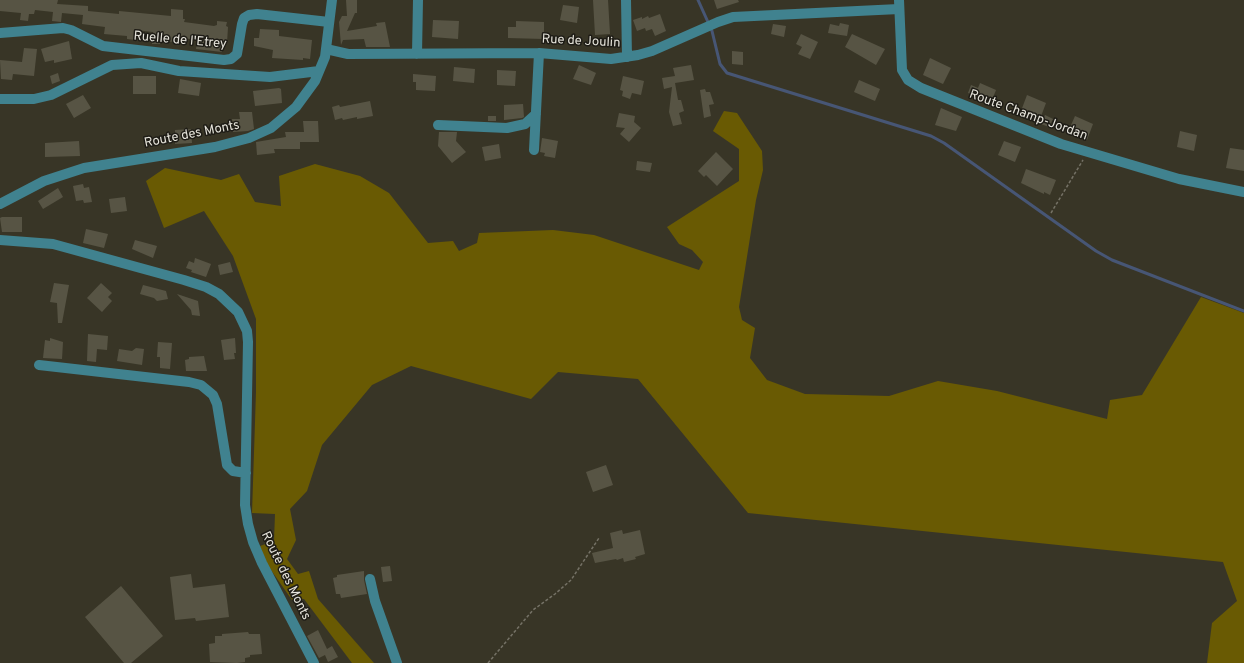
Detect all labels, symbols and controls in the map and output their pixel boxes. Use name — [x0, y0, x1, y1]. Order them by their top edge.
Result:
street label: Ruelle de l'Etrey — [133, 29, 227, 53]
street label: Rue de Joulin — [541, 32, 621, 52]
street label: Route Champ-Jordan — [967, 87, 1089, 145]
street label: Route des Monts — [143, 118, 241, 152]
street label: Route des Monts — [257, 529, 313, 623]

